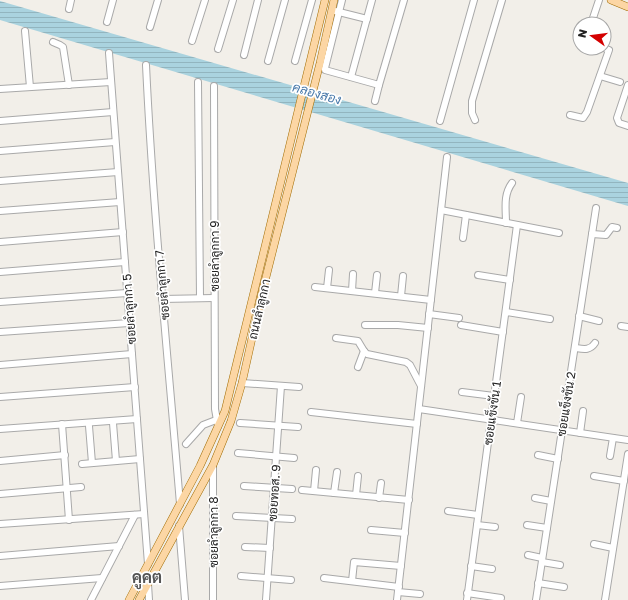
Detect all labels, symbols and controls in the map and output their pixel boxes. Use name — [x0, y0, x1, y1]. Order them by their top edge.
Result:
north arrow — [572, 16, 612, 56]
text: N — [574, 28, 589, 39]
water label: คลองสอง — [291, 78, 343, 108]
street label: ซอยลำลูกกา 9 — [207, 221, 223, 291]
street label: ซอยลำลูกกา 7 — [151, 249, 174, 321]
street label: ซอยลำลูกกา 5 — [119, 273, 140, 345]
street label: ถนนลำลูกกา — [245, 277, 274, 341]
street label: ซอยแข็งขัน 2 — [552, 370, 579, 438]
street label: ซอยแข็งขัน 1 — [479, 380, 504, 446]
street label: ซอยทอส. 9 — [265, 464, 283, 522]
street label: ซอยลำลูกกา 8 — [206, 496, 222, 568]
district label: คูคต — [132, 567, 162, 590]

